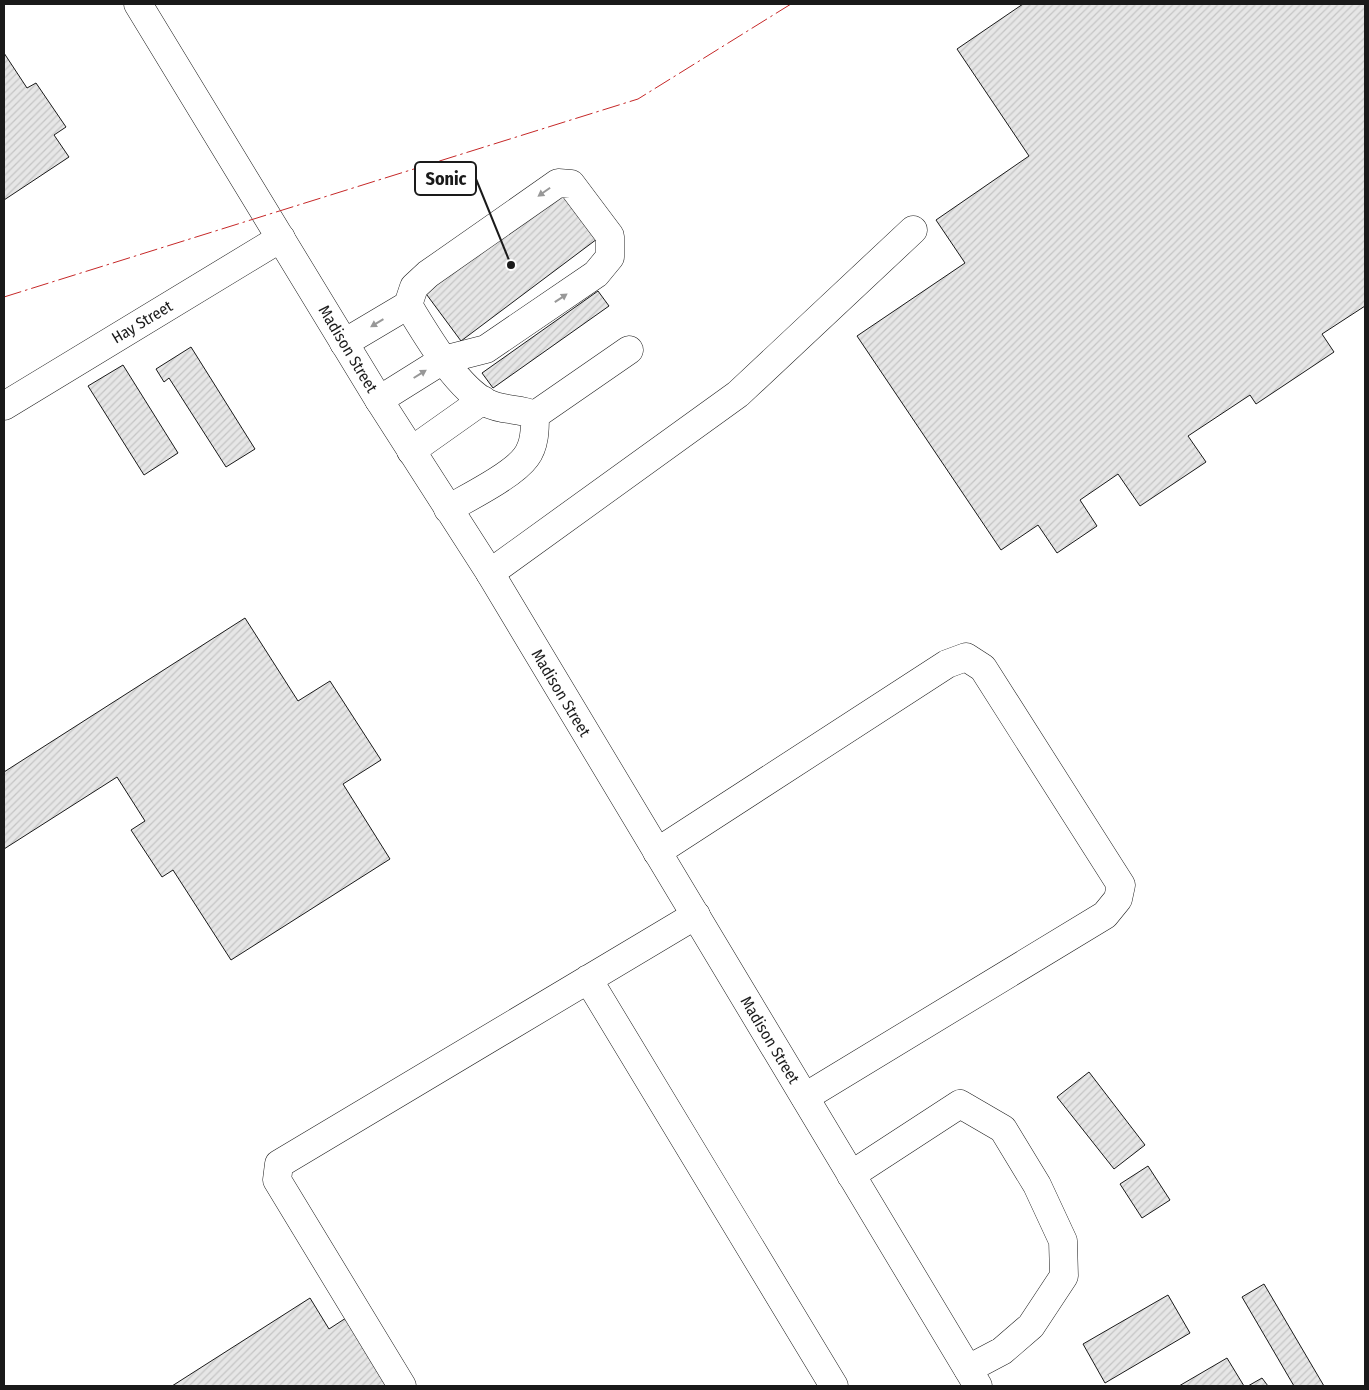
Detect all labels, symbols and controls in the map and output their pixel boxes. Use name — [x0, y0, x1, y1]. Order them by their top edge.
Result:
callout: Sonic — [415, 162, 476, 195]
text: Sonic — [426, 168, 467, 190]
one-way arrow — [537, 187, 551, 197]
one-way arrow — [554, 293, 568, 303]
street label: Hay Street — [108, 296, 176, 348]
street label: Madison Street — [314, 302, 382, 397]
one-way arrow — [370, 319, 383, 328]
one-way arrow — [413, 369, 426, 379]
street label: Madison Street — [527, 646, 595, 741]
street label: Madison Street — [736, 993, 804, 1088]

